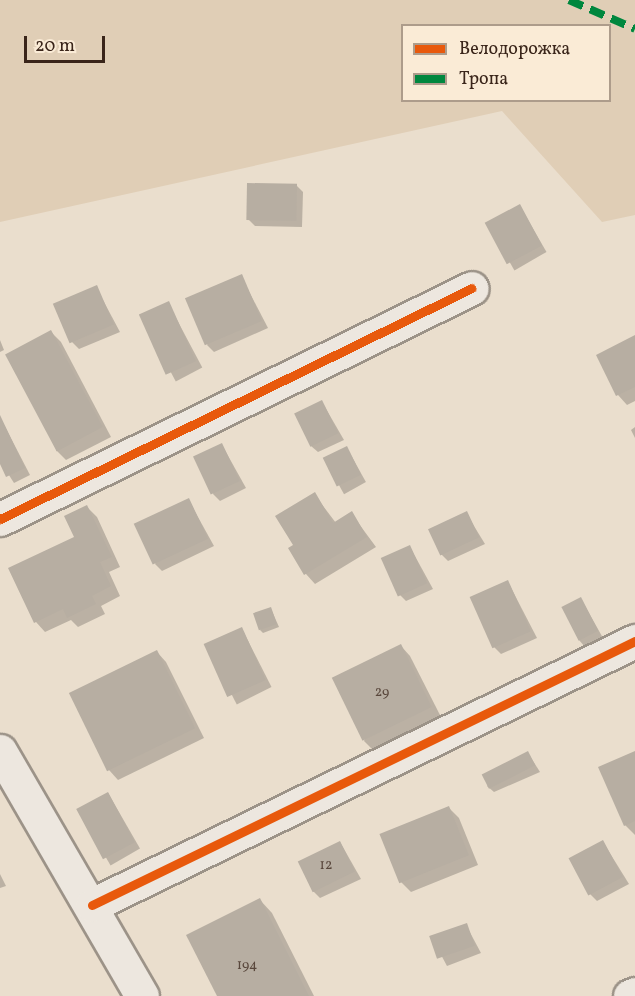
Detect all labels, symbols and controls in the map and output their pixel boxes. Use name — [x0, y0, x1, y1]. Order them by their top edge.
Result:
scale bar — [27, 24, 108, 62]
legend — [401, 24, 611, 102]
text: 20 m — [35, 34, 75, 59]
text: Велодорожка — [459, 37, 570, 62]
text: Тропа — [459, 67, 508, 92]
house number: 29 — [375, 685, 389, 701]
house number: 12 — [320, 858, 332, 874]
house number: 194 — [237, 958, 257, 974]

